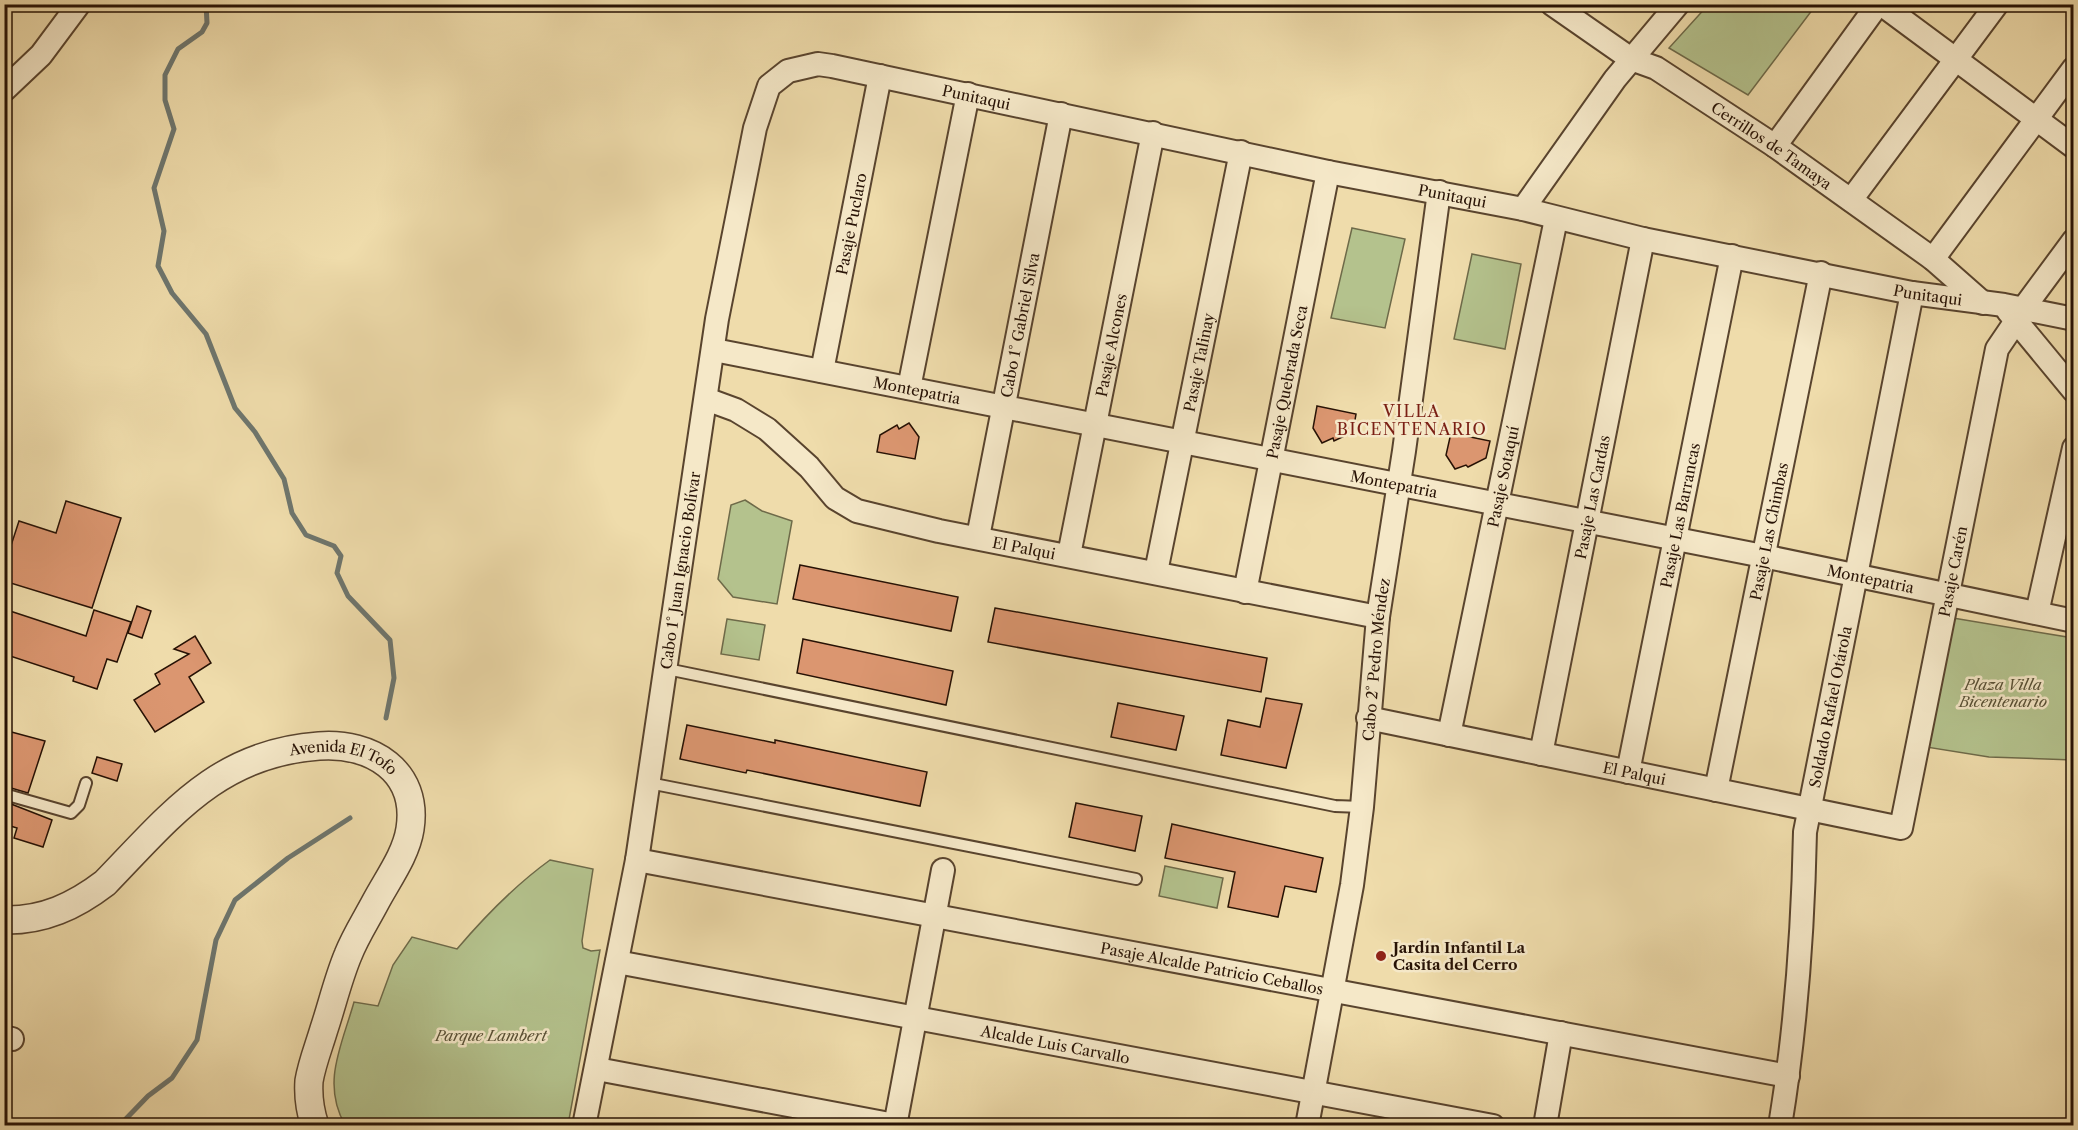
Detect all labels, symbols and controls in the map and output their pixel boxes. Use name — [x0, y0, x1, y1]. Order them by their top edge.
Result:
street label: Punitaqui — [941, 80, 1013, 113]
street label: Cerrillos de Tamaya — [1708, 97, 1836, 193]
street label: Pasaje Puclaro — [832, 171, 870, 276]
street label: Punitaqui — [1417, 180, 1489, 211]
street label: Cabo 1° Gabriel Silva — [996, 251, 1043, 399]
street label: Punitaqui — [1892, 280, 1964, 309]
street label: Pasaje Alcones — [1091, 292, 1130, 399]
street label: Pasaje Quebrada Seca — [1262, 304, 1311, 461]
street label: Pasaje Talinay — [1179, 311, 1218, 413]
street label: Montepatria — [872, 372, 962, 408]
district label: VILLA BICENTENARIO — [1337, 401, 1487, 439]
street label: Pasaje Sotaquí — [1483, 424, 1522, 529]
street label: Pasaje Las Cardas — [1570, 433, 1613, 561]
street label: Pasaje Las Barrancas — [1656, 441, 1704, 589]
street label: Pasaje Las Chimbas — [1745, 461, 1792, 602]
street label: Montepatria — [1349, 466, 1439, 501]
street label: Cabo 1° Juan Ignacio Bolívar — [656, 470, 704, 670]
street label: Pasaje Carén — [1934, 524, 1971, 618]
street label: El Palqui — [991, 532, 1058, 563]
street label: Montepatria — [1825, 560, 1916, 597]
street label: Cabo 2° Pedro Méndez — [1358, 576, 1394, 742]
street label: Soldado Rafael Otárola — [1805, 624, 1855, 789]
park label: Plaza Villa Bicentenario — [1958, 675, 2047, 711]
street label: Avenida El Tofo — [287, 736, 402, 778]
street label: El Palqui — [1601, 757, 1668, 789]
street label: Pasaje Alcalde Patricio Ceballos — [1099, 938, 1325, 998]
place label: Jardín Infantil La Casita del Cerro — [1390, 938, 1526, 974]
marker: Jardín Infantil La Casita del Cerro — [1374, 949, 1388, 963]
street label: Alcalde Luis Carvallo — [978, 1021, 1131, 1067]
park label: Parque Lambert — [434, 1026, 547, 1045]

